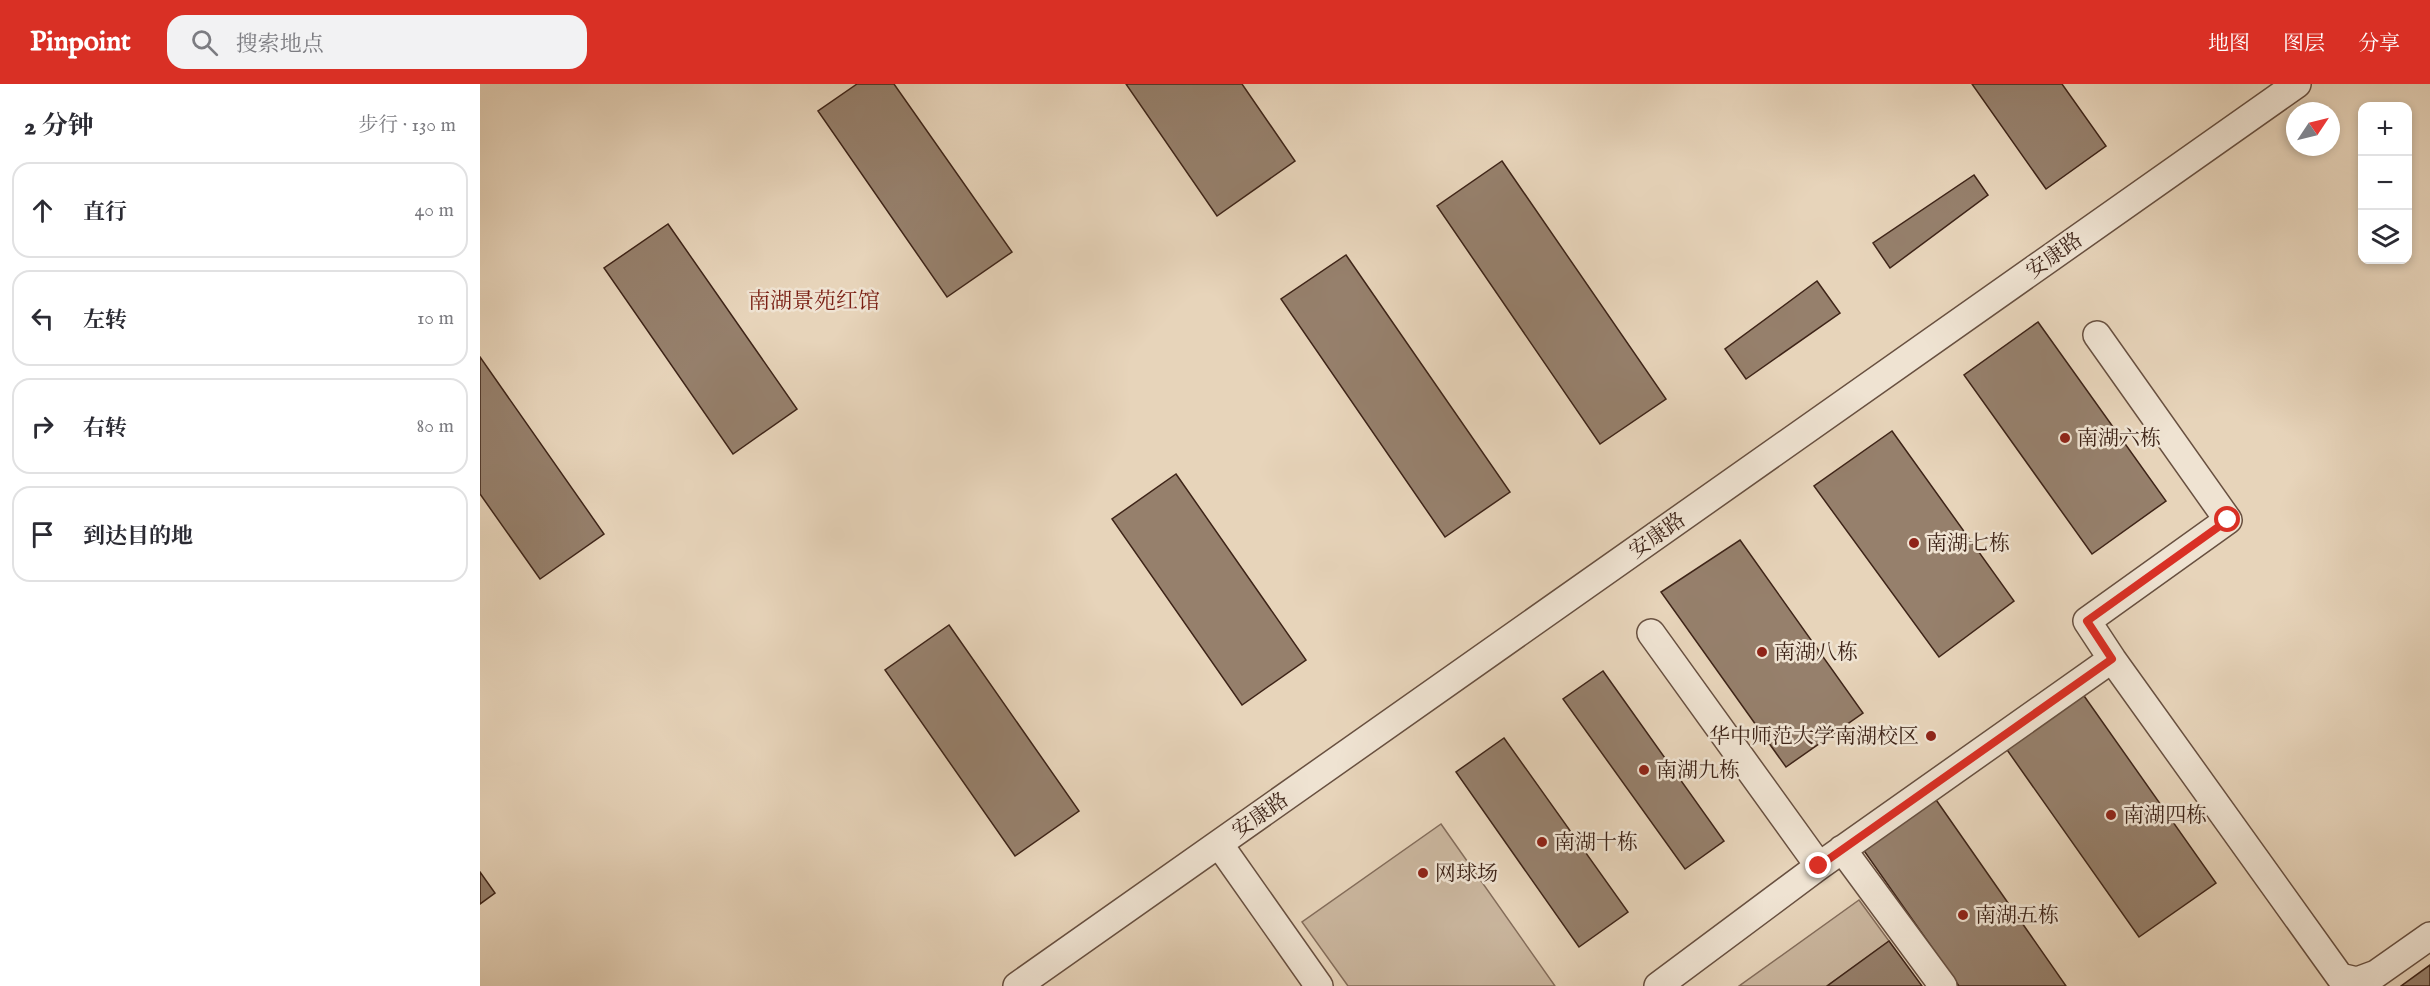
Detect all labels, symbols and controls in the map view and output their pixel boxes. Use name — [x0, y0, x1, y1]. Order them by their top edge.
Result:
search box — [167, 15, 587, 69]
text: Pinpoint — [30, 25, 131, 60]
icon: search — [188, 26, 221, 59]
text: 搜索地点 — [236, 31, 324, 59]
text: 地图 — [2208, 31, 2250, 58]
text: 图层 — [2283, 31, 2325, 58]
text: 分享 — [2358, 31, 2400, 58]
north arrow — [2286, 102, 2340, 156]
map controls — [2358, 102, 2412, 264]
button: + — [2358, 102, 2412, 156]
text: 2 分钟 — [24, 110, 94, 143]
text: 步行 · 130 m — [358, 113, 456, 138]
button: − — [2358, 156, 2412, 210]
icon: ahead — [26, 194, 59, 227]
text: 40 m — [415, 198, 454, 223]
text: 直行 — [83, 199, 127, 227]
button: layers — [2358, 210, 2412, 264]
street label: 安康路 — [2021, 227, 2088, 285]
district label: 南湖景苑红馆 — [748, 288, 880, 316]
icon: left — [26, 302, 59, 335]
text: 10 m — [417, 306, 454, 331]
text: 左转 — [83, 307, 127, 335]
icon: right — [26, 410, 59, 443]
text: 80 m — [417, 414, 454, 439]
text: 右转 — [83, 415, 127, 443]
place label: 南湖六栋 — [2077, 426, 2161, 453]
marker: 南湖六栋 — [2058, 431, 2072, 445]
route start — [2214, 506, 2240, 532]
street label: 安康路 — [1624, 507, 1691, 565]
icon: arrive — [26, 518, 59, 551]
text: 到达目的地 — [83, 523, 193, 551]
place label: 南湖七栋 — [1926, 531, 2010, 558]
marker: 南湖七栋 — [1907, 536, 1921, 550]
place label: 南湖八栋 — [1774, 640, 1858, 667]
marker: 南湖八栋 — [1755, 645, 1769, 659]
place label: 华中师范大学南湖校区 — [1709, 724, 1919, 751]
marker: 华中师范大学南湖校区 — [1924, 729, 1938, 743]
place label: 南湖九栋 — [1656, 758, 1740, 785]
marker: 南湖九栋 — [1637, 763, 1651, 777]
street label: 安康路 — [1227, 787, 1294, 845]
place label: 南湖四栋 — [2123, 803, 2207, 830]
marker: 南湖四栋 — [2104, 808, 2118, 822]
place label: 南湖十栋 — [1554, 830, 1638, 857]
marker: 南湖十栋 — [1535, 835, 1549, 849]
route end — [1805, 852, 1831, 878]
place label: 网球场 — [1435, 861, 1498, 888]
marker: 网球场 — [1416, 866, 1430, 880]
place label: 南湖五栋 — [1975, 903, 2059, 930]
marker: 南湖五栋 — [1956, 908, 1970, 922]

